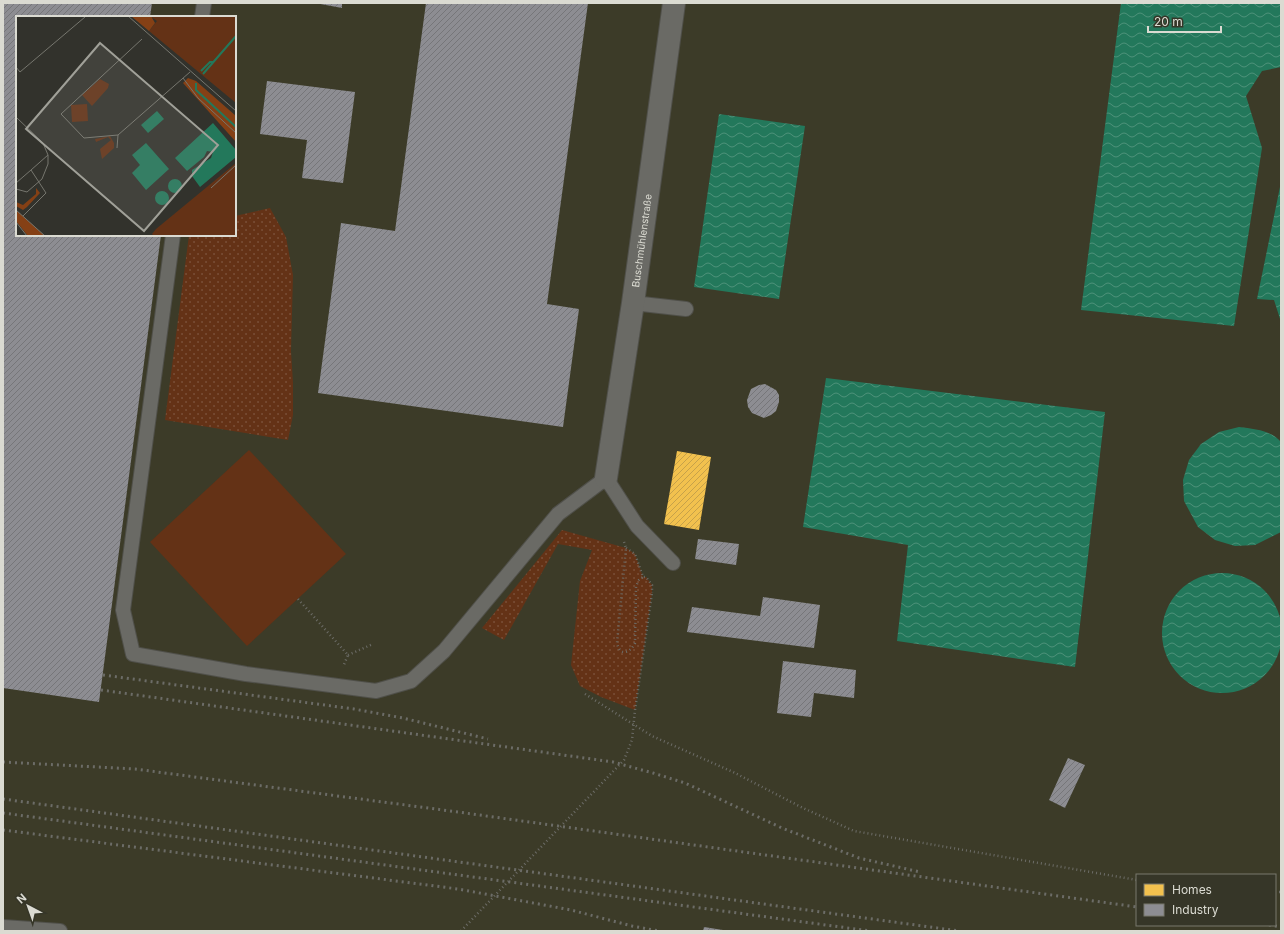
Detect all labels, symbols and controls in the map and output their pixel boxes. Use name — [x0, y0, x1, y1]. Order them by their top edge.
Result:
scale bar — [1148, 8, 1221, 34]
text: 20 m — [1154, 14, 1183, 29]
inset map — [16, 16, 236, 236]
street label: Buschmühlenstraße — [629, 193, 654, 288]
legend — [1136, 874, 1276, 926]
text: Homes — [1172, 882, 1212, 897]
north arrow — [8, 886, 48, 926]
text: N — [14, 890, 29, 906]
text: Industry — [1172, 902, 1219, 917]

